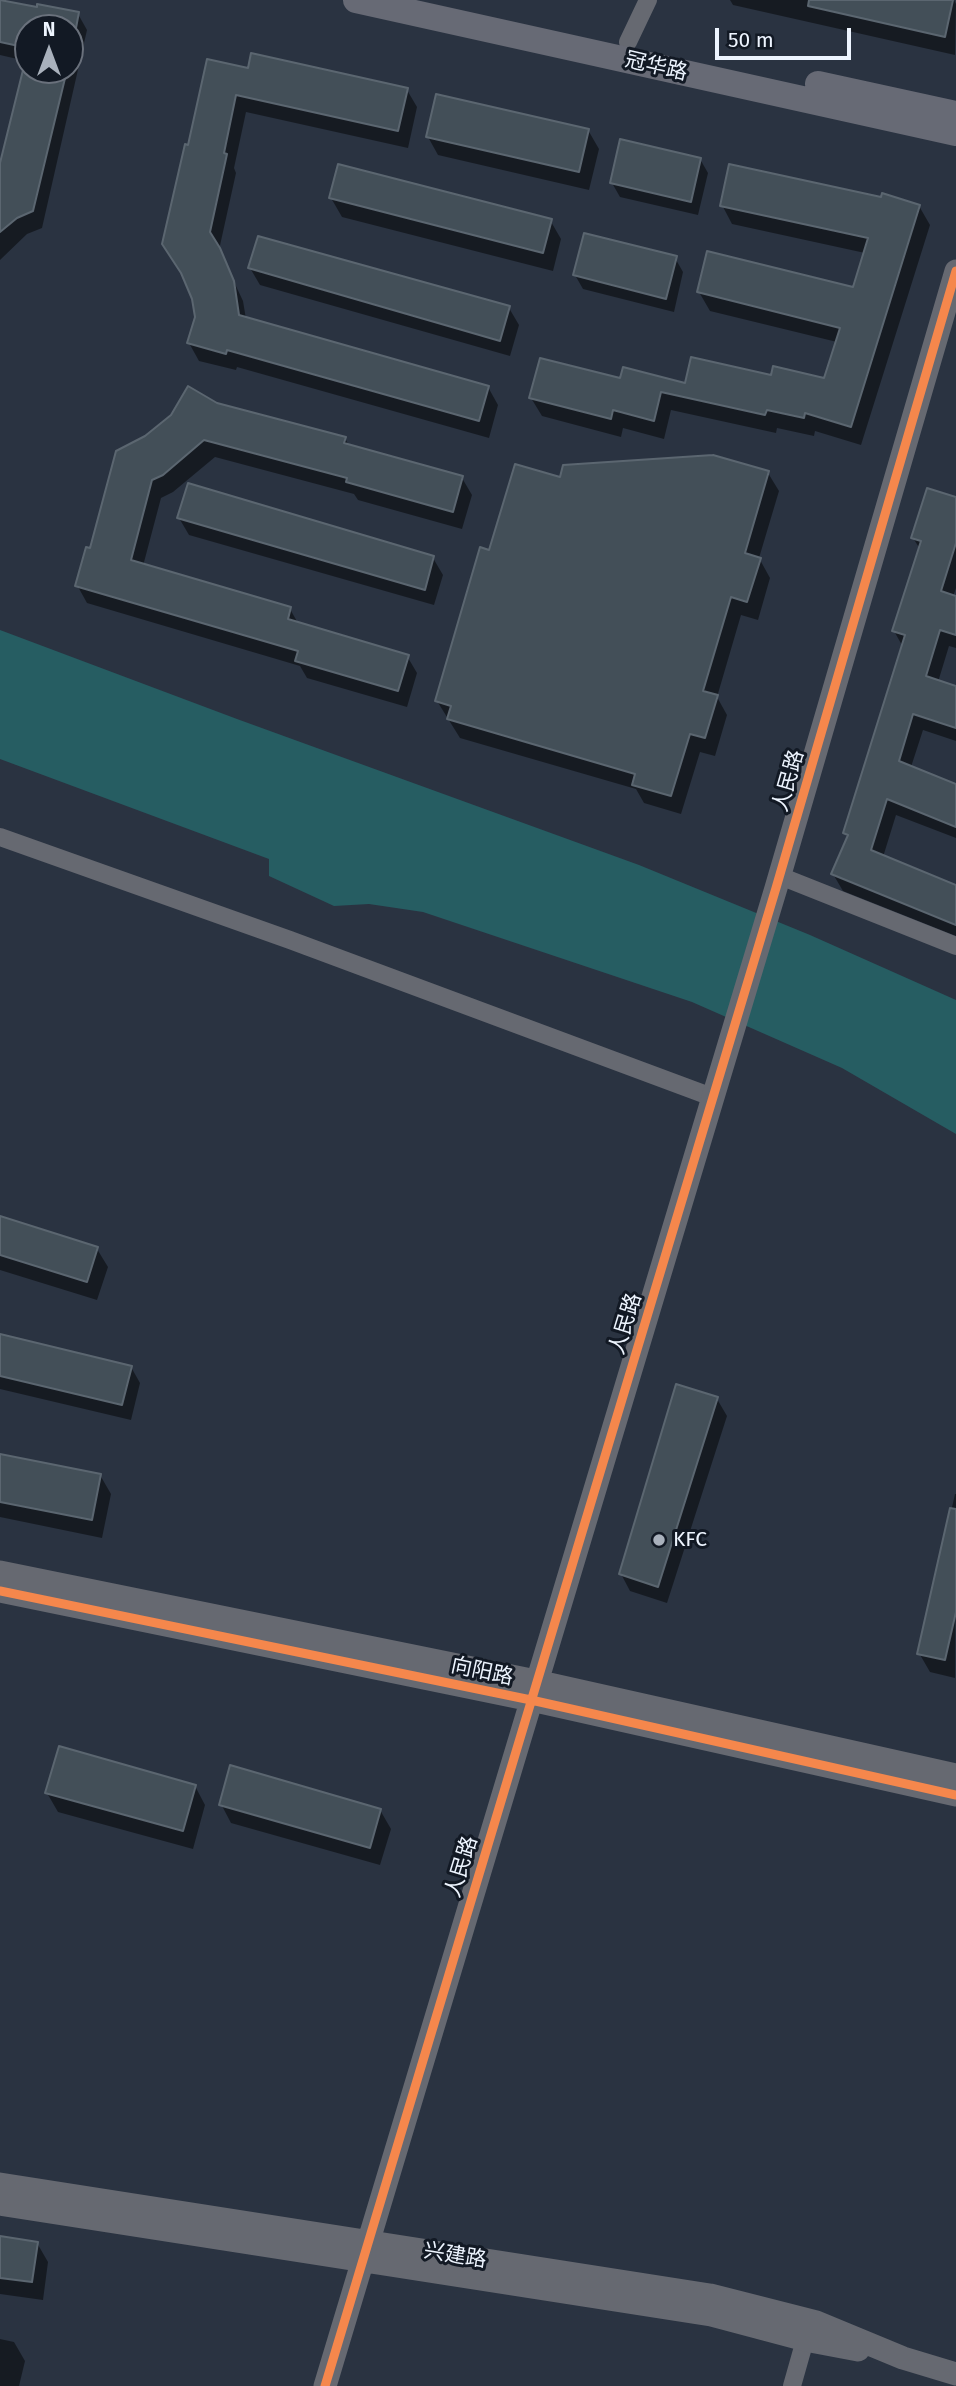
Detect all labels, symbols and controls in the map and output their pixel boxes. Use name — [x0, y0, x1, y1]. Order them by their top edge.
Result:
north arrow — [14, 14, 84, 84]
scale bar — [718, 14, 855, 58]
text: N — [43, 18, 55, 41]
text: 50 m — [728, 27, 774, 53]
street label: 冠华路 — [622, 48, 690, 86]
street label: 人民路 — [768, 747, 810, 815]
street label: 人民路 — [605, 1290, 647, 1358]
place label: KFC — [673, 1527, 707, 1553]
marker: KFC — [651, 1532, 667, 1548]
street label: 向阳路 — [449, 1653, 515, 1691]
street label: 人民路 — [441, 1833, 483, 1901]
street label: 兴建路 — [422, 2239, 488, 2273]

